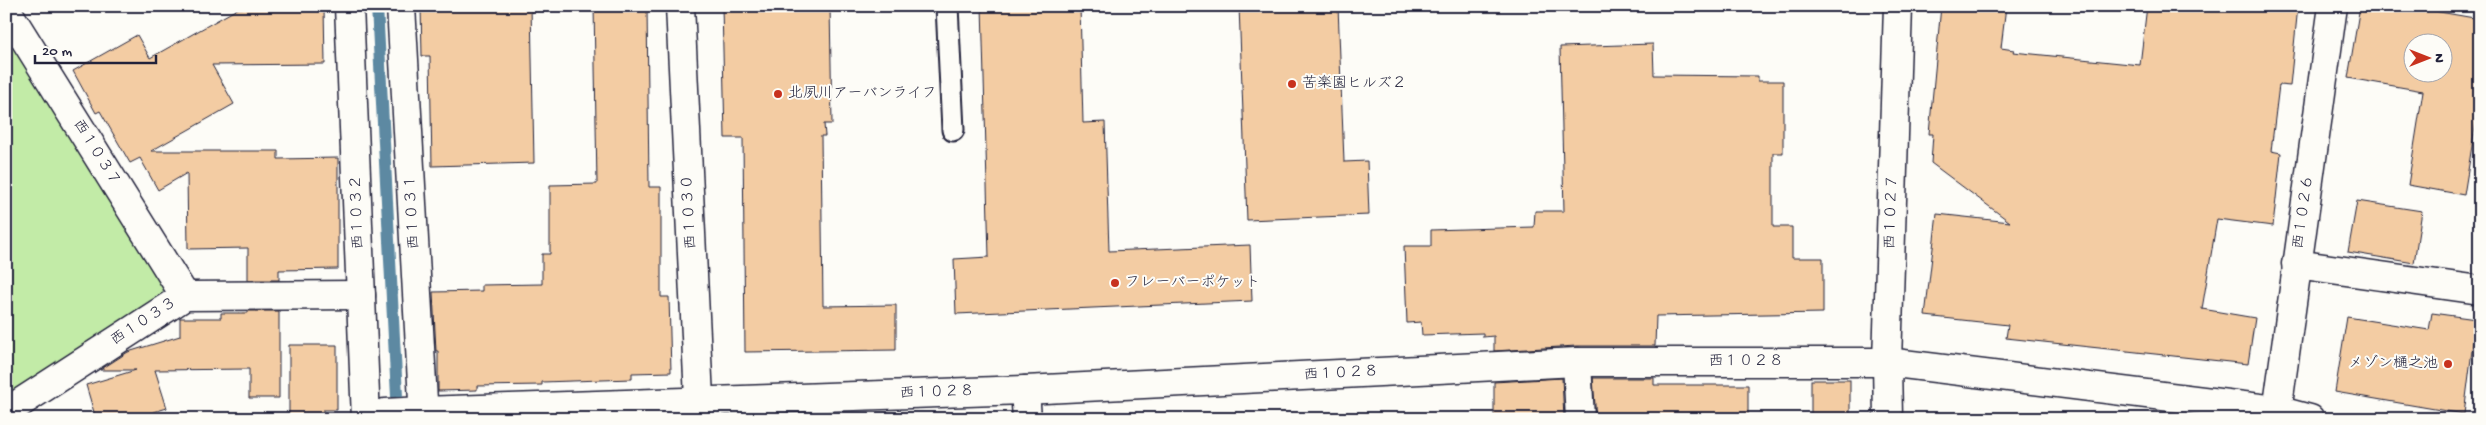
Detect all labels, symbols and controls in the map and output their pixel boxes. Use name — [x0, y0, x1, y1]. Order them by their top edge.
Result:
scale bar — [35, 32, 156, 64]
north arrow — [2404, 32, 2454, 82]
text: 20 m — [42, 43, 72, 61]
text: N — [2430, 53, 2447, 63]
place label: 苦楽園ヒルズ２ — [1302, 74, 1407, 93]
marker: 苦楽園ヒルズ２ — [1286, 78, 1298, 90]
place label: 北夙川アーバンライフ — [788, 85, 937, 103]
marker: 北夙川アーバンライフ — [772, 88, 784, 100]
street label: 西１０３７ — [68, 116, 124, 190]
street label: 西１０３２ — [348, 174, 368, 250]
street label: 西１０３１ — [402, 174, 424, 250]
street label: 西１０３０ — [679, 174, 701, 250]
street label: 西１０２７ — [1882, 174, 1902, 250]
street label: 西１０２６ — [2290, 174, 2318, 250]
place label: フレーバーポケット — [1125, 274, 1261, 292]
marker: フレーバーポケット — [1109, 277, 1121, 289]
street label: 西１０３３ — [108, 294, 180, 350]
street label: 西１０２８ — [1708, 353, 1784, 371]
place label: メゾン樋之池 — [2348, 354, 2438, 373]
marker: メゾン樋之池 — [2442, 358, 2454, 370]
street label: 西１０２８ — [1303, 363, 1379, 385]
street label: 西１０２８ — [899, 383, 975, 403]

